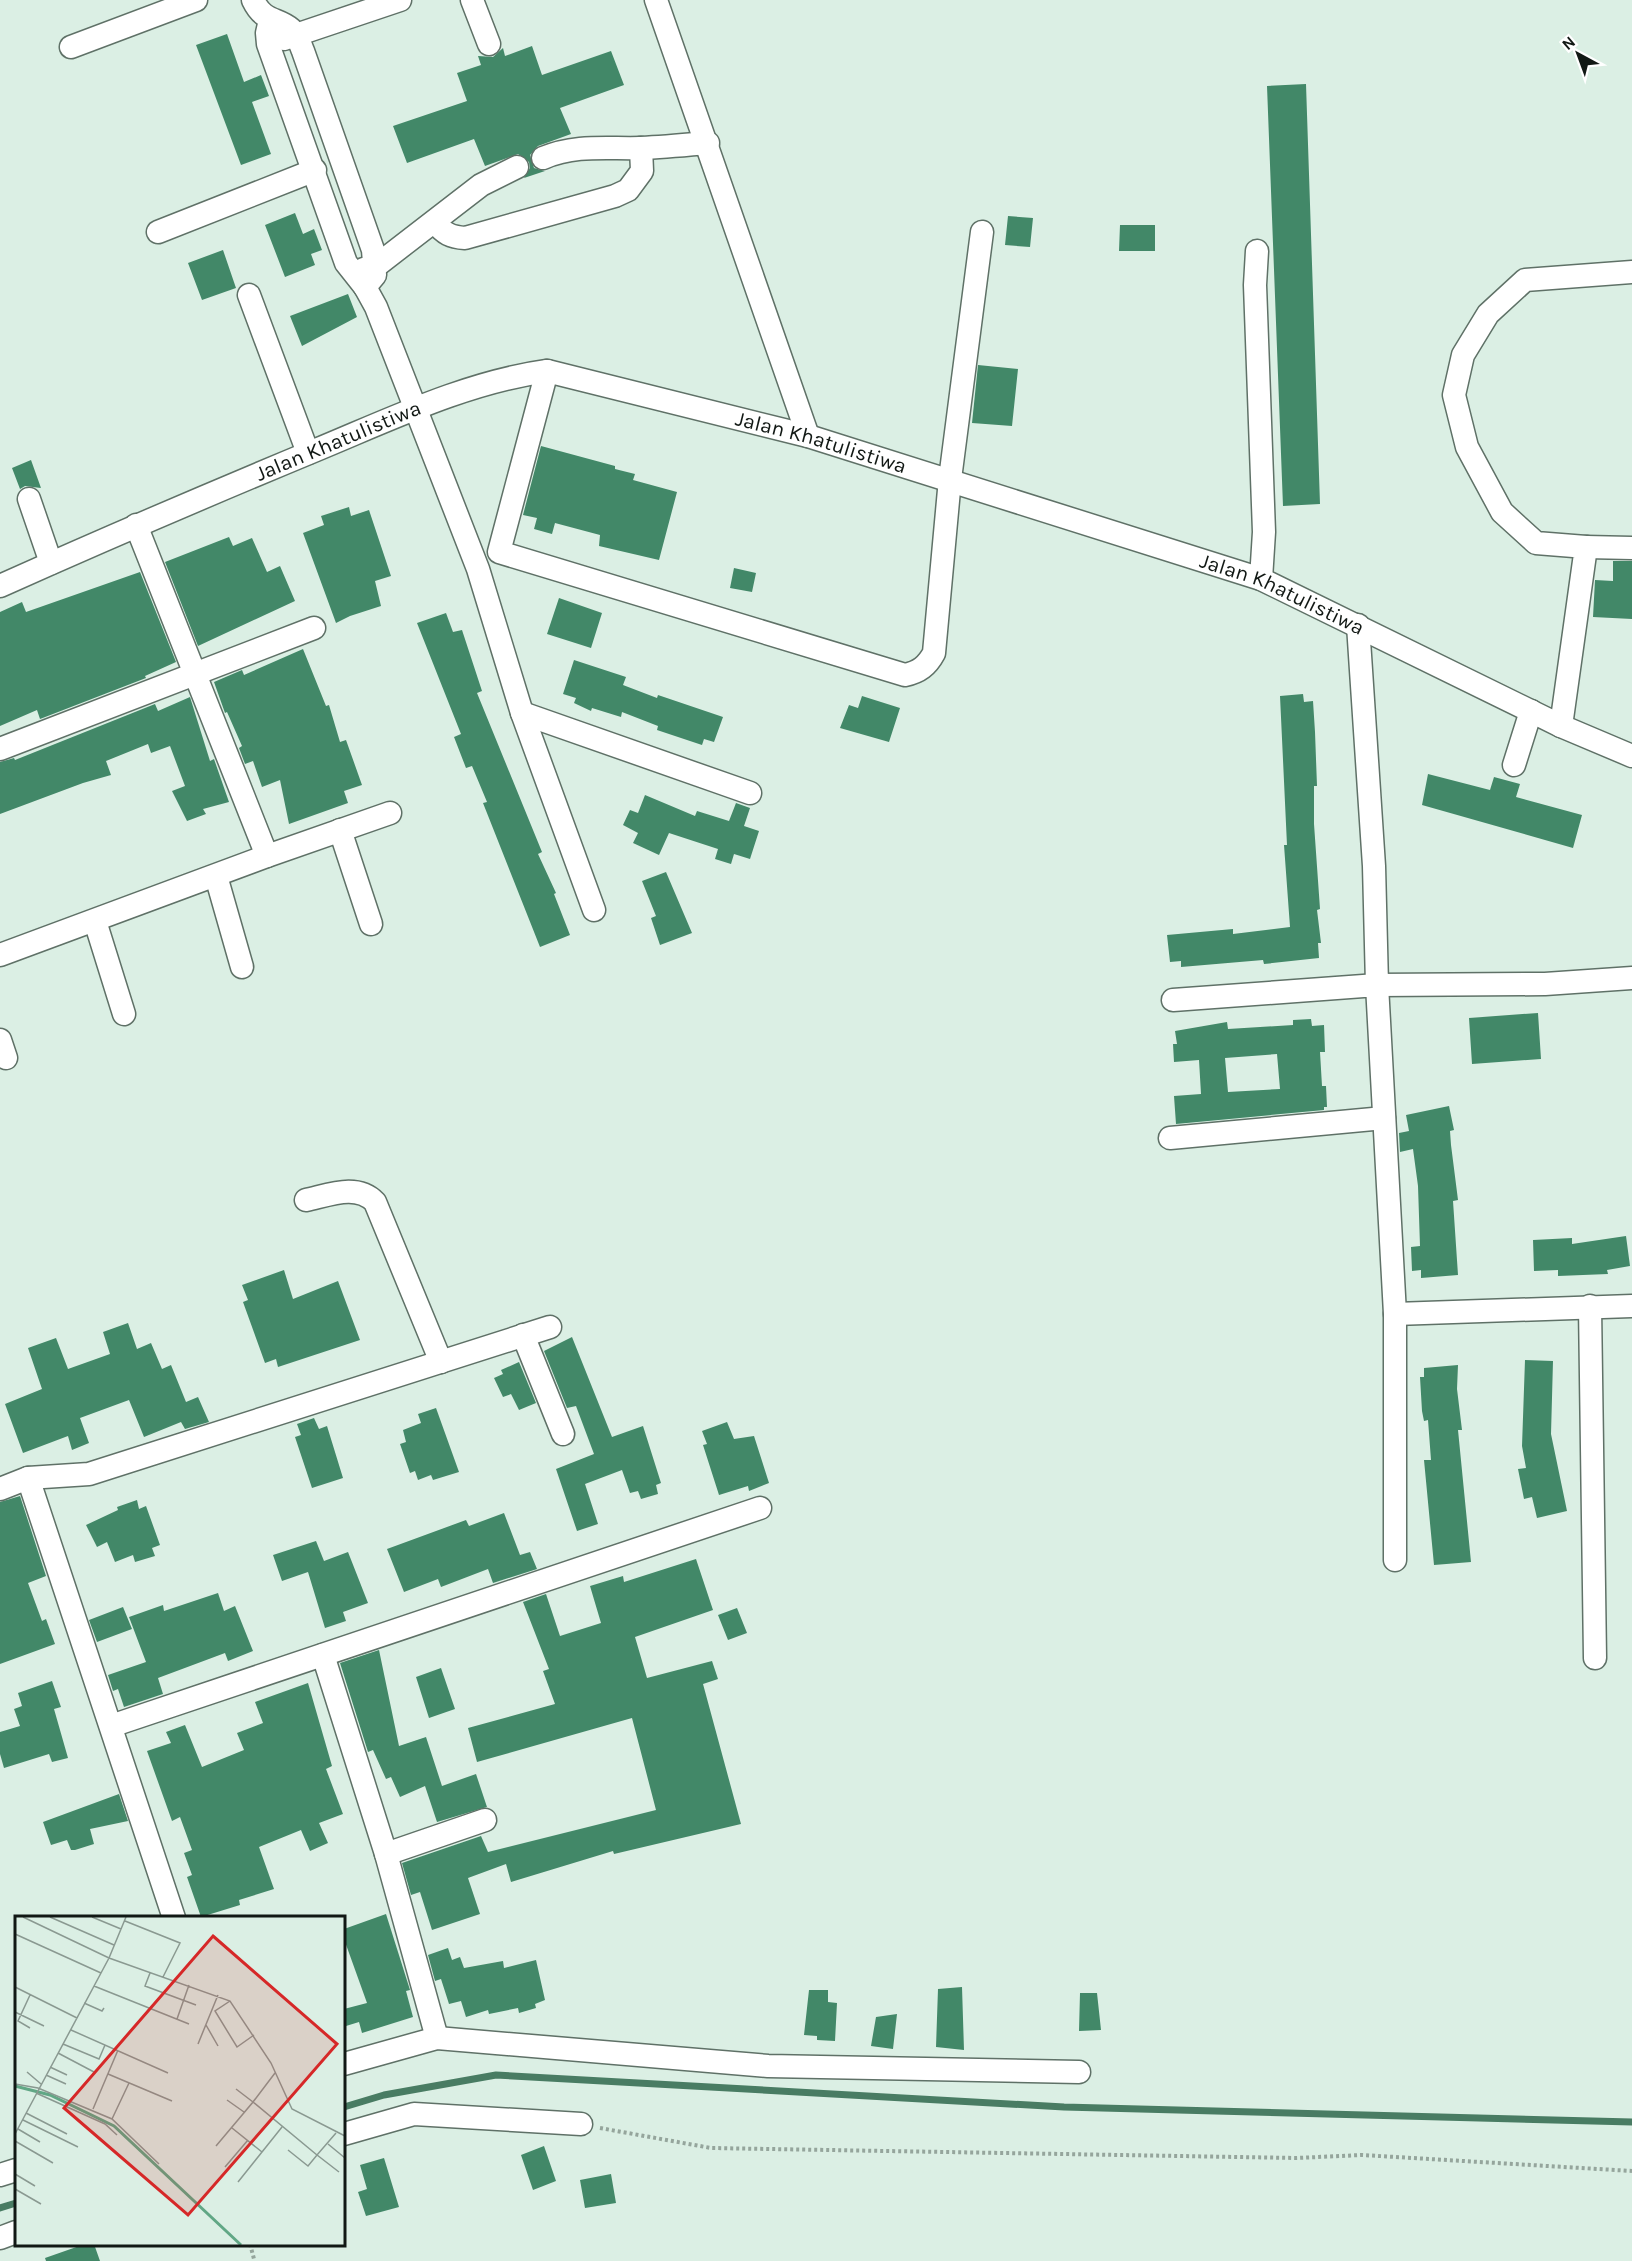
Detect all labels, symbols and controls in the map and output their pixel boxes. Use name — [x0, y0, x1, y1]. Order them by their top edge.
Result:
north arrow — [1548, 24, 1608, 84]
text: N — [1558, 32, 1579, 54]
street label: Jalan Khatulistiwa — [252, 396, 424, 486]
street label: Jalan Khatulistiwa — [733, 406, 909, 478]
street label: Jalan Khatulistiwa — [1197, 548, 1368, 640]
inset map — [15, 1916, 345, 2246]

